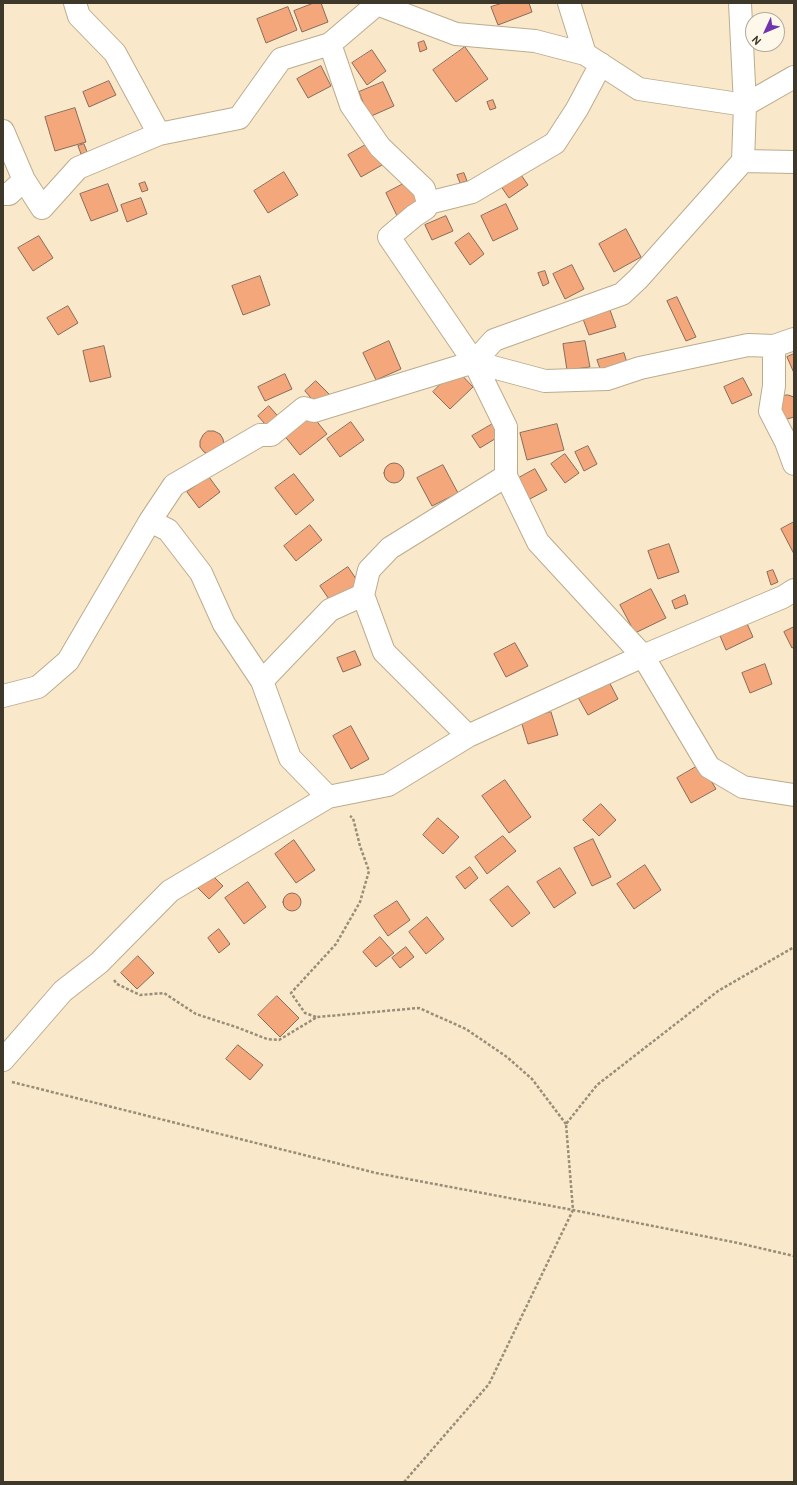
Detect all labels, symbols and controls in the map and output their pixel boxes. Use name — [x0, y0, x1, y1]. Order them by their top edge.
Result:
north arrow — [745, 12, 785, 52]
text: N — [749, 32, 765, 47]

